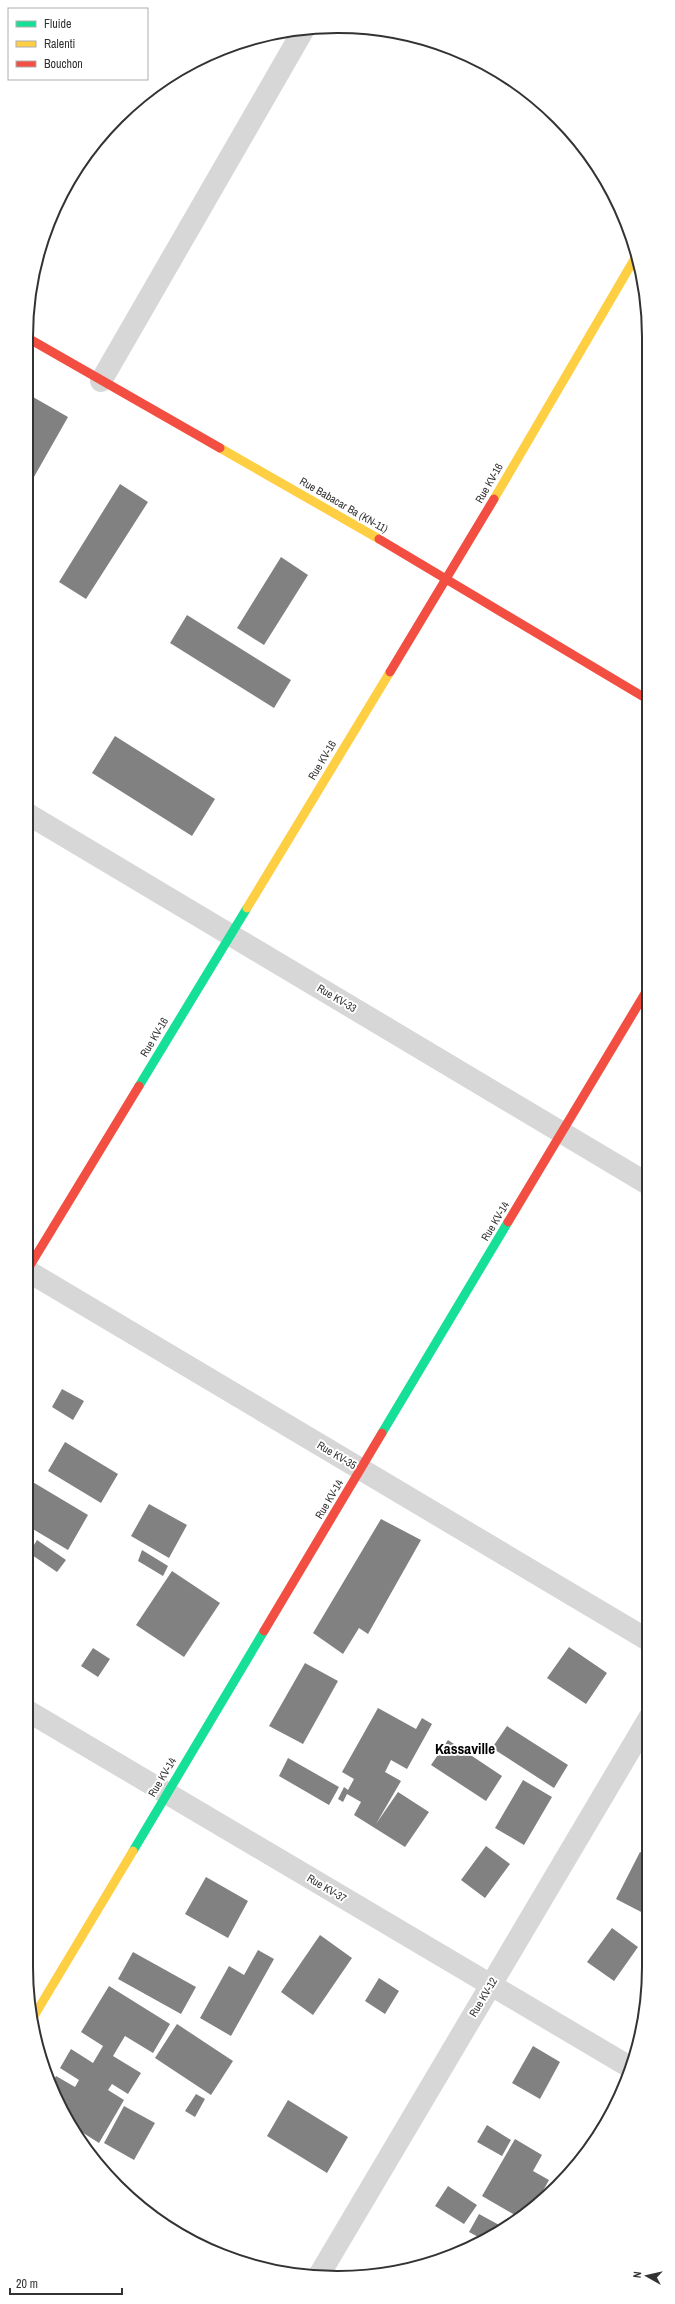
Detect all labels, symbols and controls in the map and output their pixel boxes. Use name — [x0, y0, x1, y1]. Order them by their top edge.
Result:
legend — [8, 8, 148, 80]
text: Fluide — [44, 16, 71, 32]
text: Ralenti — [44, 36, 75, 52]
text: Bouchon — [44, 56, 83, 72]
street label: Rue KV-16 — [472, 461, 506, 505]
street label: Rue Babacar Ba (KN-11) — [297, 474, 391, 536]
street label: Rue KV-16 — [305, 738, 339, 782]
street label: Rue KV-33 — [315, 981, 359, 1015]
street label: Rue KV-16 — [137, 1015, 171, 1059]
street label: Rue KV-14 — [478, 1199, 512, 1243]
street label: Rue KV-35 — [315, 1438, 359, 1472]
street label: Rue KV-14 — [312, 1477, 346, 1521]
district label: Kassaville — [435, 1738, 495, 1759]
street label: Rue KV-14 — [145, 1755, 179, 1799]
street label: Rue KV-37 — [305, 1871, 349, 1905]
street label: Rue KV-12 — [466, 1975, 500, 2019]
north arrow — [627, 2256, 667, 2296]
scale bar — [10, 2270, 122, 2296]
text: N — [630, 2270, 644, 2279]
text: 20 m — [16, 2276, 38, 2292]

